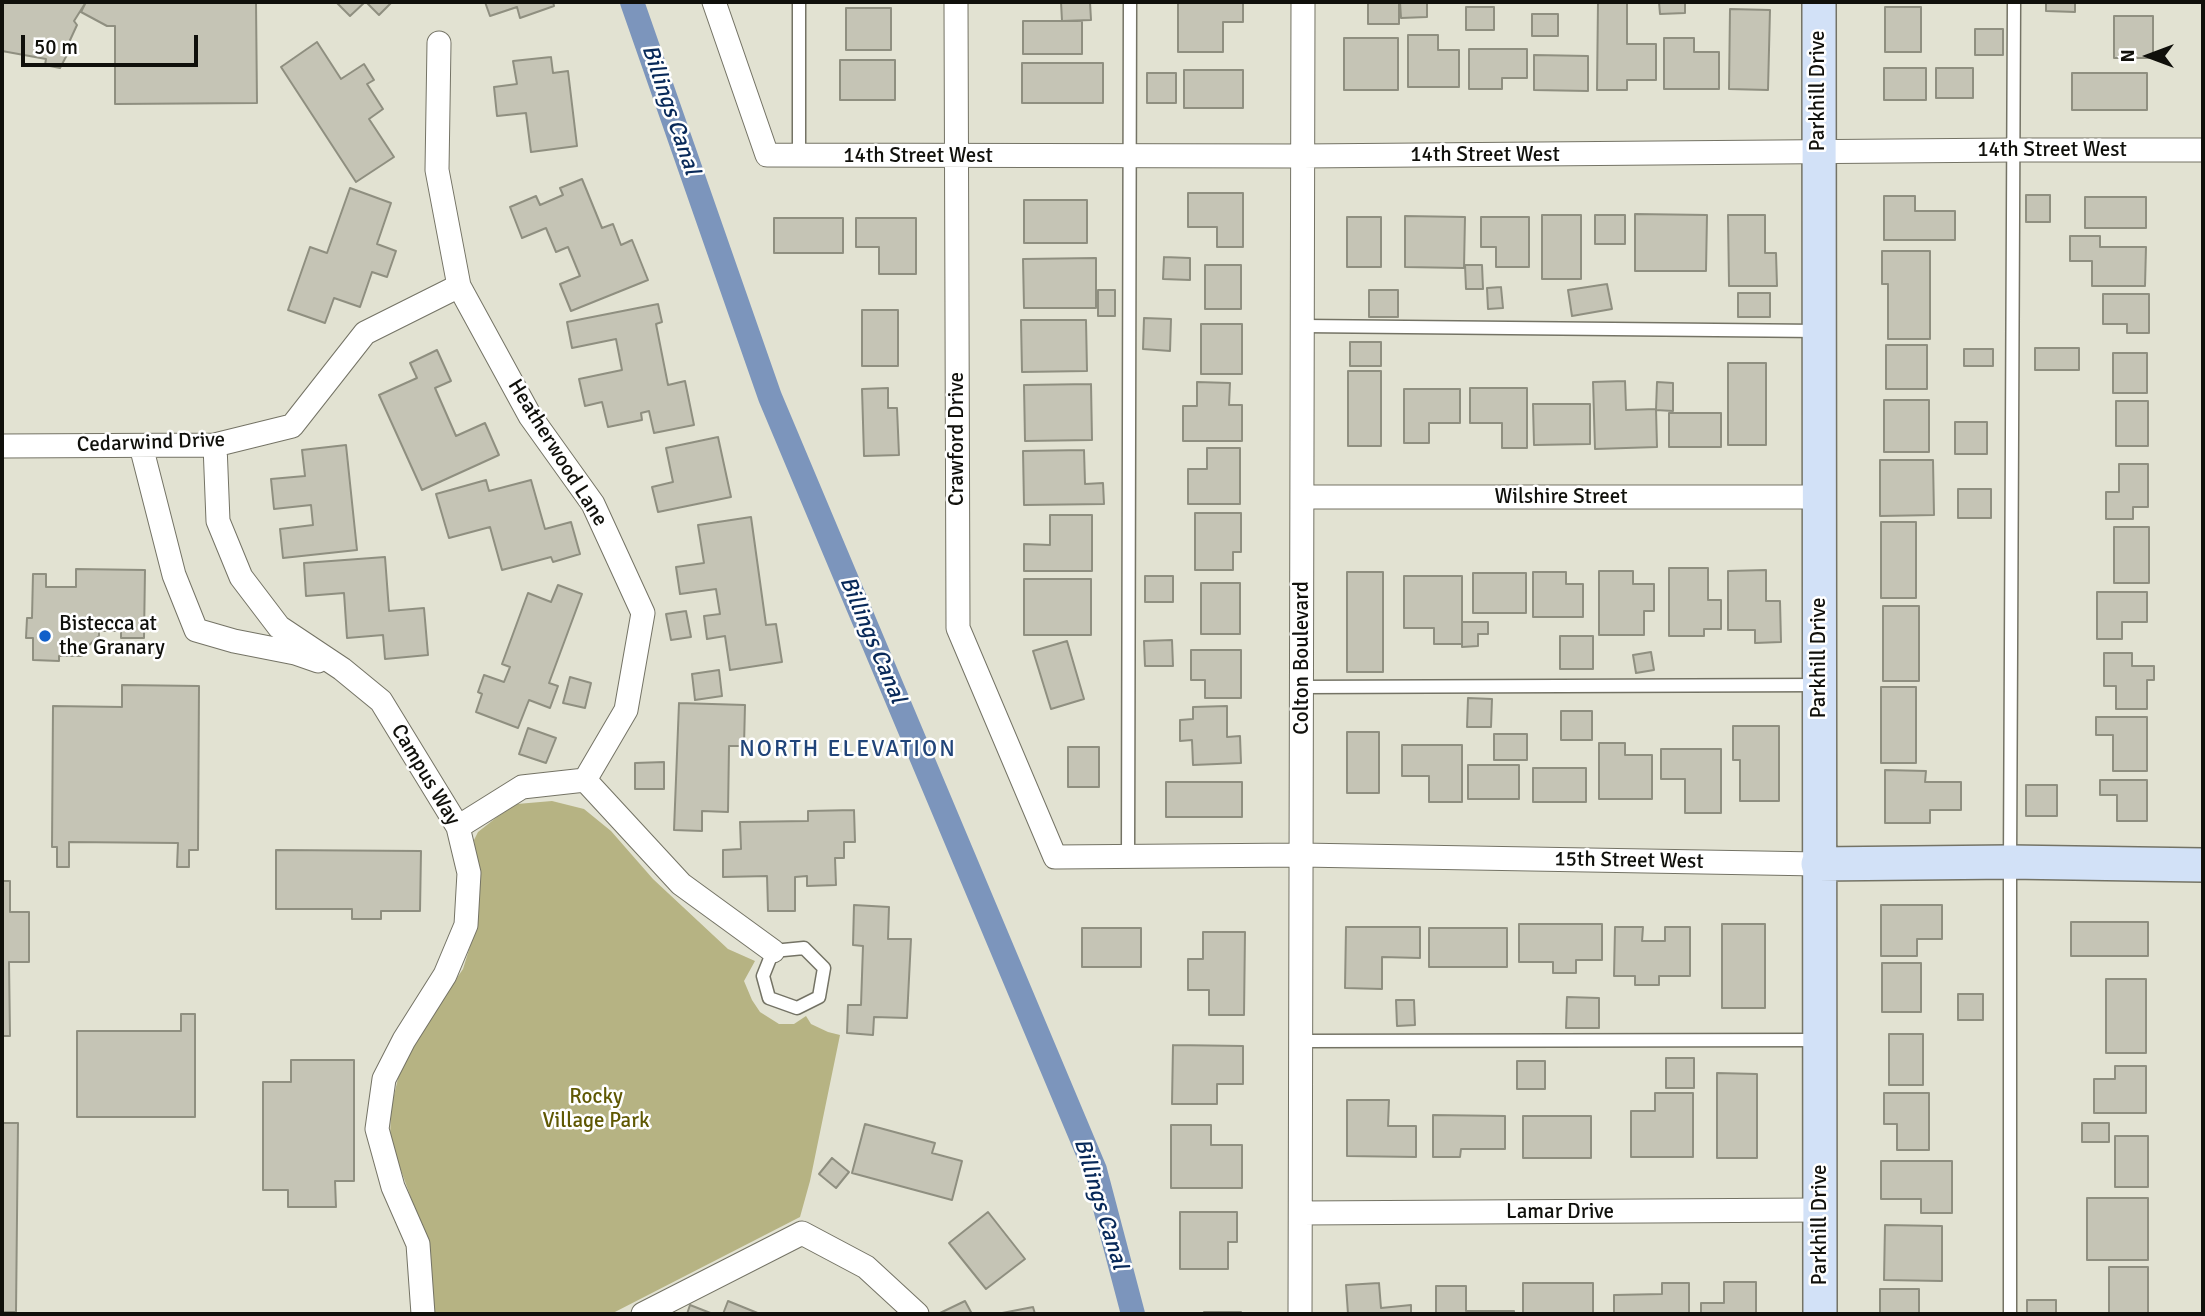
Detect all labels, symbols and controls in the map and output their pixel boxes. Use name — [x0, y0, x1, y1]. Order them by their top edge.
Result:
scale bar — [24, 21, 201, 65]
north arrow — [2114, 21, 2184, 91]
street label: Parkhill Drive — [1805, 30, 1831, 152]
text: 50 m — [34, 34, 78, 60]
water label: Billings Canal — [635, 41, 705, 179]
text: N — [2116, 49, 2140, 63]
street label: 14th Street West — [1977, 137, 2127, 163]
street label: 14th Street West — [1410, 142, 1560, 168]
street label: 14th Street West — [843, 143, 993, 169]
street label: Crawford Drive — [944, 372, 970, 506]
street label: Heatherwood Lane — [502, 375, 612, 531]
street label: Cedarwind Drive — [76, 428, 226, 458]
street label: Wilshire Street — [1494, 484, 1628, 510]
water label: Billings Canal — [833, 572, 911, 708]
street label: Colton Boulevard — [1289, 581, 1315, 735]
street label: Parkhill Drive — [1806, 597, 1832, 719]
place label: Bistecca at the Granary — [59, 611, 165, 661]
marker: Bistecca at the Granary — [37, 628, 53, 644]
street label: Campus Way — [385, 720, 465, 830]
district label: NORTH ELEVATION — [741, 736, 955, 764]
street label: 15th Street West — [1554, 847, 1704, 875]
park label: Rocky Village Park — [542, 1084, 650, 1134]
water label: Billings Canal — [1067, 1135, 1133, 1273]
street label: Parkhill Drive — [1807, 1164, 1833, 1286]
street label: Lamar Drive — [1506, 1199, 1614, 1225]

